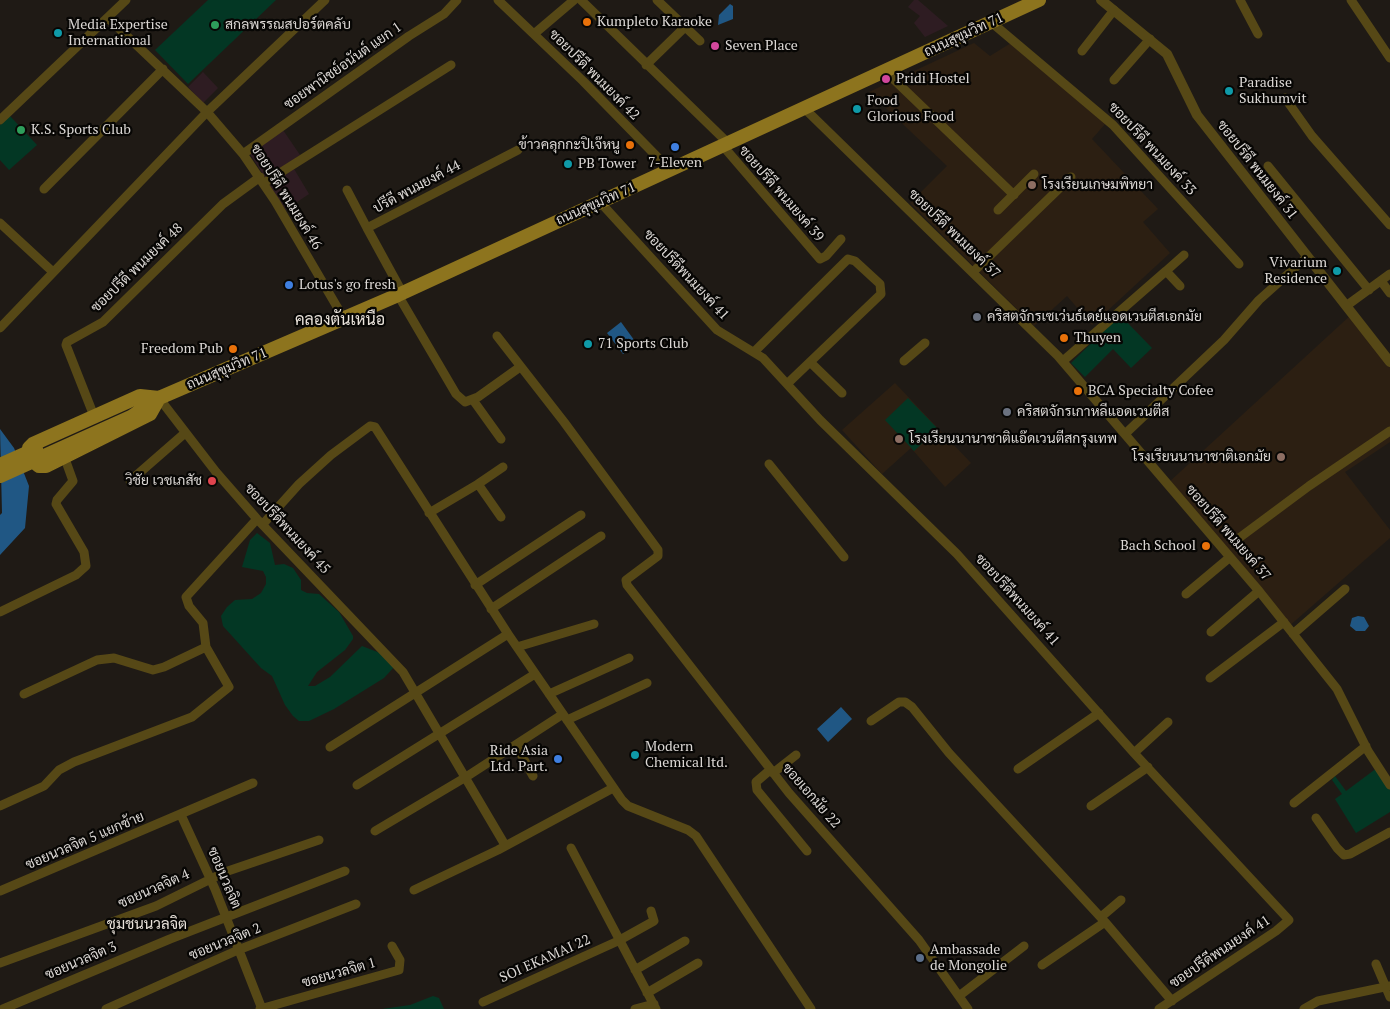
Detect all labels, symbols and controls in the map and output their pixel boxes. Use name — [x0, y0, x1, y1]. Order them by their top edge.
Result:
street label: ถนนสุขุมวิท 71 — [922, 9, 1006, 61]
place label: Kumpleto Karaoke — [597, 14, 712, 30]
marker: Kumpleto Karaoke — [581, 16, 593, 28]
place label: Media Expertise International — [68, 17, 168, 49]
place label: สกลพรรณสปอร์ตคลับ — [225, 17, 351, 33]
marker: สกลพรรณสปอร์ตคลับ — [209, 19, 221, 31]
street label: ซอยพานิชย์อนันต์ แยก 1 — [281, 19, 405, 113]
street label: ซอยปรีดี พนมยงค์ 42 — [545, 26, 643, 124]
marker: Media Expertise International — [52, 27, 64, 39]
place label: Seven Place — [725, 38, 798, 54]
marker: Seven Place — [709, 40, 721, 52]
place label: Pridi Hostel — [896, 71, 970, 87]
marker: Pridi Hostel — [880, 73, 892, 85]
place label: Paradise Sukhumvit — [1239, 75, 1307, 108]
marker: Paradise Sukhumvit — [1223, 85, 1235, 97]
place label: Food Glorious Food — [867, 93, 954, 125]
street label: ซอยปรีดี พนมยงค์ 33 — [1105, 99, 1199, 199]
marker: Food Glorious Food — [851, 103, 863, 115]
street label: ซอยปรีดี พนมยงค์ 31 — [1213, 117, 1301, 223]
place label: K.S. Sports Club — [31, 122, 131, 138]
marker: K.S. Sports Club — [15, 124, 27, 136]
place label: ข้าวคลุกกะปิเจ๊หนู — [518, 137, 620, 153]
marker: ข้าวคลุกกะปิเจ๊หนู — [624, 139, 636, 151]
street label: ซอยปรีดี พนมยงค์ 46 — [247, 141, 325, 253]
marker: 7-Eleven — [669, 141, 681, 153]
street label: ซอยปรีดี พนมยงค์ 39 — [735, 143, 827, 245]
place label: 7-Eleven — [648, 155, 702, 171]
place label: PB Tower — [578, 156, 636, 172]
street label: ปรีดี พนมยงค์ 44 — [371, 157, 463, 217]
marker: PB Tower — [562, 158, 574, 170]
place label: โรงเรียนเกษมพิทยา — [1042, 177, 1153, 193]
street label: ถนนสุขุมวิท 71 — [553, 179, 639, 229]
marker: โรงเรียนเกษมพิทยา — [1026, 179, 1038, 191]
street label: ซอยปรีดี พนมยงค์ 37 — [905, 186, 1003, 282]
street label: ซอยปรีดี พนมยงค์ 48 — [88, 220, 186, 316]
street label: ซอยปรีดีพนมยงค์ 41 — [640, 226, 732, 324]
place label: Vivarium Residence — [1265, 255, 1327, 288]
marker: Vivarium Residence — [1331, 265, 1343, 277]
place label: Lotus's go fresh — [299, 277, 396, 293]
marker: Lotus's go fresh — [283, 279, 295, 291]
place label: คริสตจักรเซเว่นธ์เดย์แอดเวนตีสเอกมัย — [987, 309, 1202, 325]
district label: คลองตันเหนือ — [295, 310, 385, 330]
marker: คริสตจักรเซเว่นธ์เดย์แอดเวนตีสเอกมัย — [971, 311, 983, 323]
place label: Thuyen — [1074, 330, 1121, 346]
marker: Thuyen — [1058, 332, 1070, 344]
place label: 71 Sports Club — [598, 336, 688, 352]
marker: 71 Sports Club — [582, 338, 594, 350]
place label: Freedom Pub — [141, 341, 223, 357]
marker: Freedom Pub — [227, 343, 239, 355]
street label: ถนนสุขุมวิท 71 — [184, 345, 270, 393]
place label: BCA Specialty Cofee — [1088, 383, 1213, 399]
marker: BCA Specialty Cofee — [1072, 385, 1084, 397]
place label: คริสตจักรเกาหลีแอดเวนตีส — [1017, 404, 1169, 420]
marker: คริสตจักรเกาหลีแอดเวนตีส — [1001, 406, 1013, 418]
place label: โรงเรียนนานาชาติแอ๊ดเวนตีสกรุงเทพ — [909, 431, 1117, 447]
marker: โรงเรียนนานาชาติแอ๊ดเวนตีสกรุงเทพ — [893, 433, 905, 445]
place label: โรงเรียนนานาชาติเอกมัย — [1132, 449, 1271, 465]
marker: โรงเรียนนานาชาติเอกมัย — [1275, 451, 1287, 463]
place label: วิชัย เวชเภสัช — [125, 473, 202, 489]
marker: วิชัย เวชเภสัช — [206, 475, 218, 487]
street label: ซอยปรีดีพนมยงค์ 45 — [241, 480, 333, 578]
street label: ซอยปรีดี พนมยงค์ 37 — [1182, 482, 1274, 584]
place label: Bach School — [1120, 538, 1196, 554]
marker: Bach School — [1200, 540, 1212, 552]
street label: ซอยปรีดีพนมยงค์ 41 — [971, 551, 1063, 649]
place label: Modern Chemical ltd. — [645, 739, 728, 772]
place label: Ride Asia Ltd. Part. — [490, 743, 548, 776]
marker: Modern Chemical ltd. — [629, 749, 641, 761]
marker: Ride Asia Ltd. Part. — [552, 753, 564, 765]
street label: ซอยเอกมัย 22 — [778, 760, 844, 832]
street label: ซอยนวลจิต 5 แยกซ้าย — [23, 808, 147, 874]
street label: ซอยนวลจิต — [204, 845, 244, 911]
street label: ซอยนวลจิต 4 — [116, 866, 192, 912]
street label: ซอยปรีดีพนมยงค์ 41 — [1166, 912, 1274, 992]
district label: ชุมชนนวลจิต — [107, 916, 187, 934]
street label: ซอยนวลจิต 2 — [187, 920, 263, 964]
street label: SOI EKAMAI 22 — [497, 931, 593, 987]
street label: ซอยนวลจิต 3 — [43, 938, 119, 984]
place label: Ambassade de Mongolie — [930, 942, 1007, 974]
marker: Ambassade de Mongolie — [914, 952, 926, 964]
street label: ซอยนวลจิต 1 — [300, 954, 378, 992]

